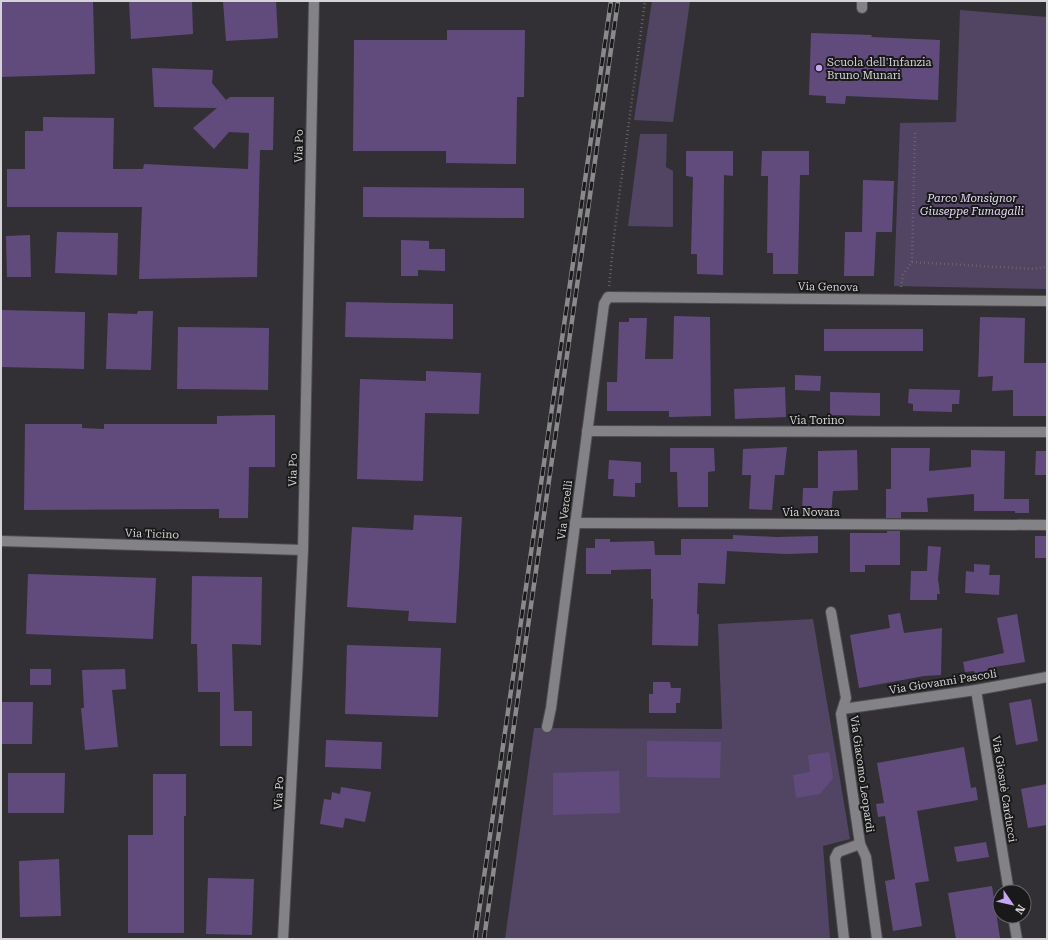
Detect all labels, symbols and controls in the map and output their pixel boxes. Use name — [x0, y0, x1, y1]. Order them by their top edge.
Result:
place label: Scuola dell'Infanzia Bruno Munari — [827, 56, 931, 82]
marker: Scuola dell'Infanzia Bruno Munari — [814, 63, 824, 73]
street label: Via Po — [292, 129, 306, 163]
park label: Parco Monsignor Giuseppe Fumagalli — [920, 192, 1024, 218]
street label: Via Genova — [798, 280, 858, 294]
street label: Via Torino — [789, 414, 845, 427]
street label: Via Po — [286, 453, 300, 487]
street label: Via Vercelli — [555, 479, 575, 541]
street label: Via Novara — [782, 506, 840, 519]
street label: Via Ticino — [125, 527, 180, 541]
street label: Via Giovanni Pascoli — [888, 667, 998, 697]
street label: Via Giacomo Leopardi — [847, 715, 877, 834]
street label: Via Giosuè Carducci — [989, 735, 1019, 844]
street label: Via Po — [272, 776, 286, 810]
north arrow — [992, 884, 1032, 924]
text: N — [1012, 902, 1028, 917]

